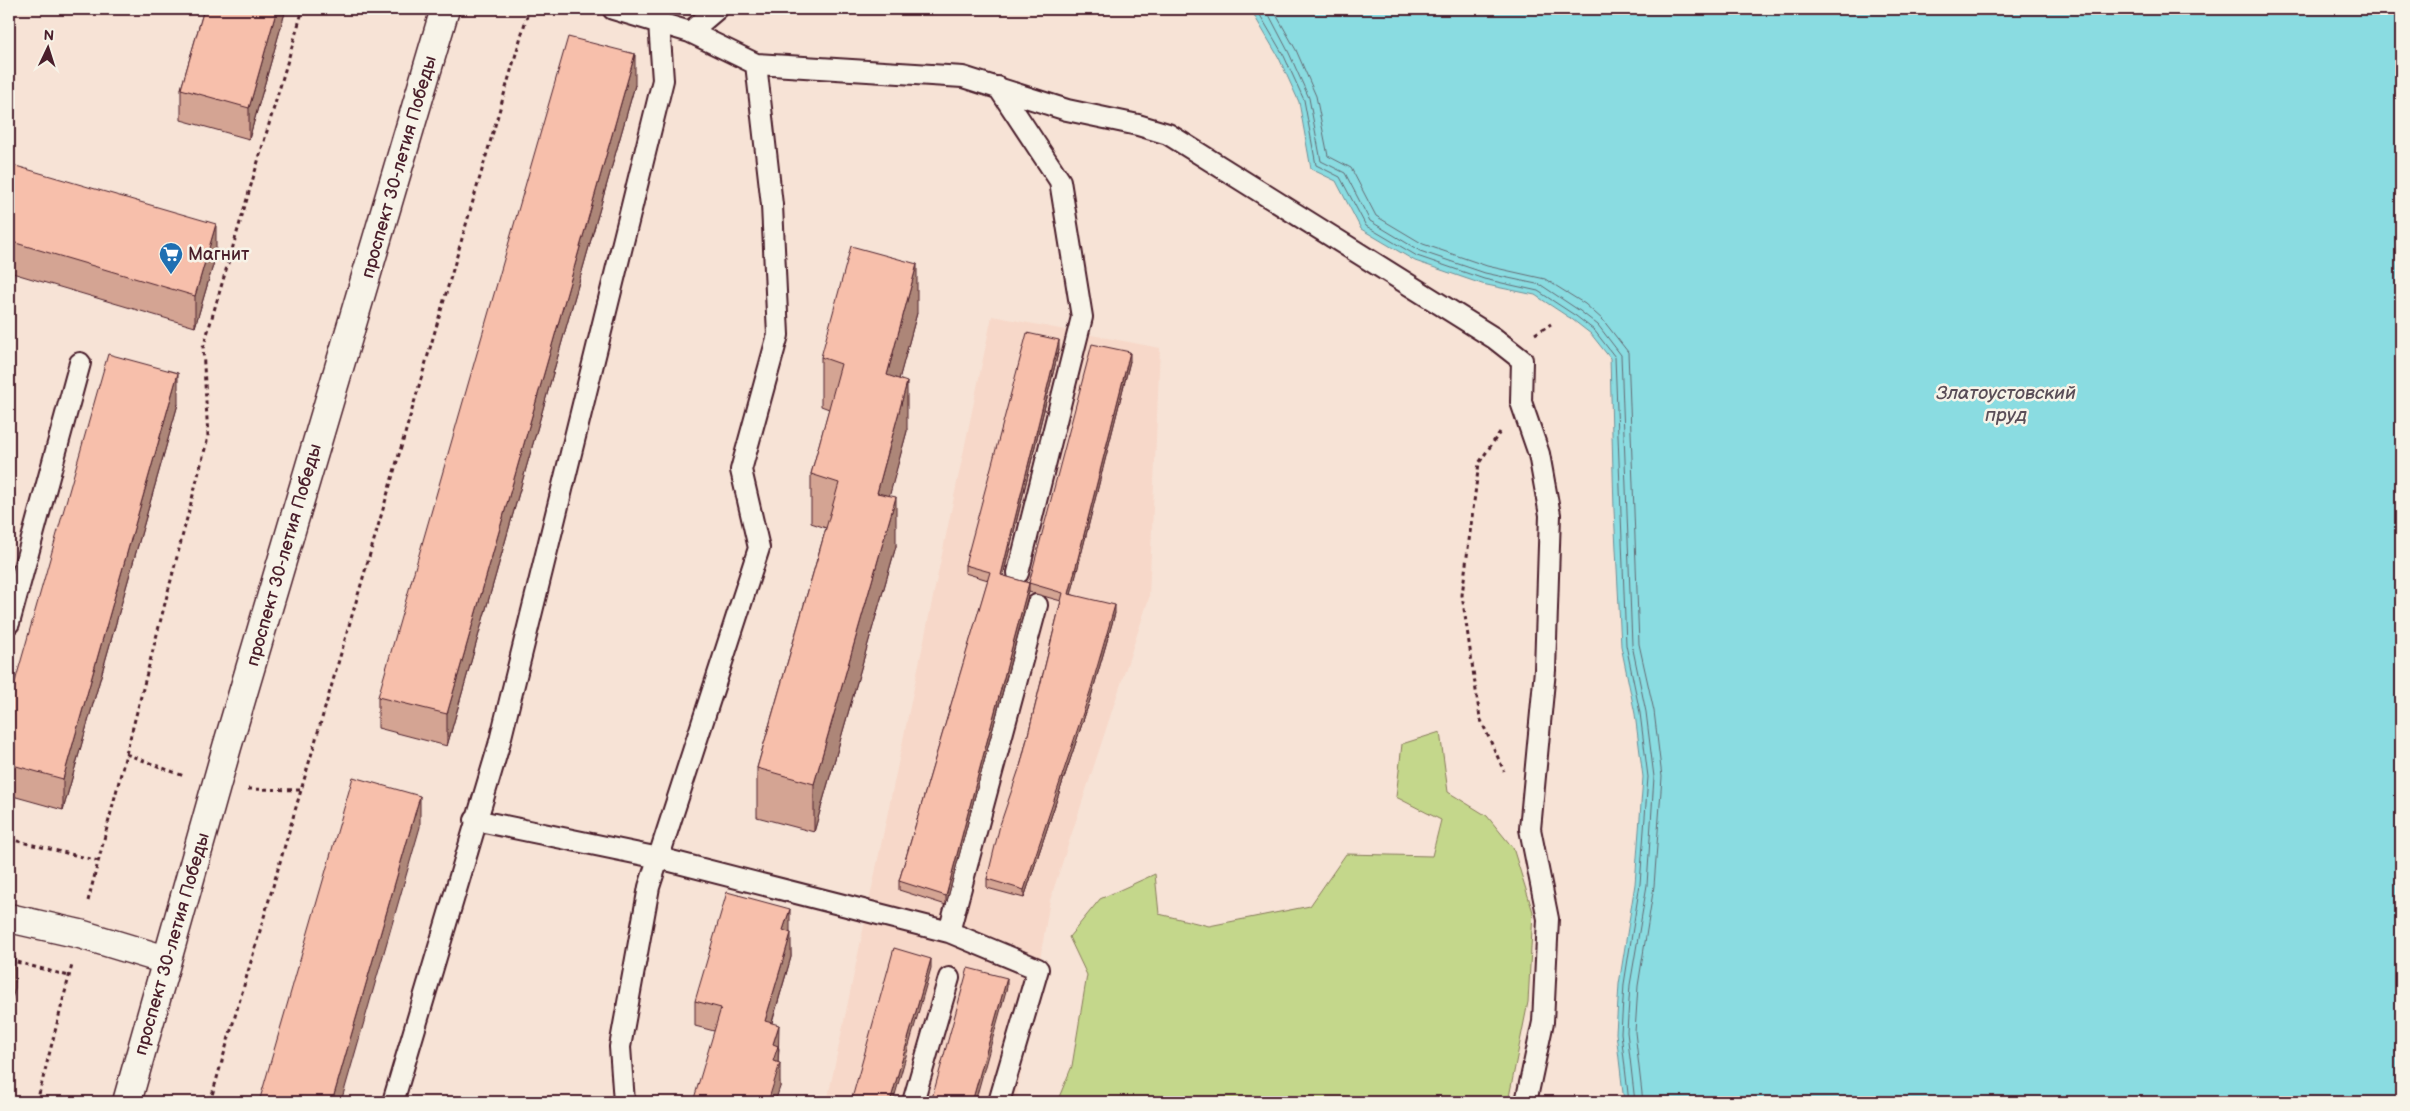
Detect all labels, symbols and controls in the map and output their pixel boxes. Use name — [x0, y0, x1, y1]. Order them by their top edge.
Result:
north arrow — [22, 22, 72, 72]
text: N — [43, 27, 55, 44]
street label: проспект 30-летия Победы — [357, 53, 441, 281]
supermarket icon: Магнит — [158, 241, 184, 275]
place label: Магнит — [188, 244, 250, 265]
water label: Златоустовский пруд — [1936, 382, 2076, 427]
street label: проспект 30-летия Победы — [242, 441, 326, 669]
street label: проспект 30-летия Победы — [130, 830, 214, 1058]

